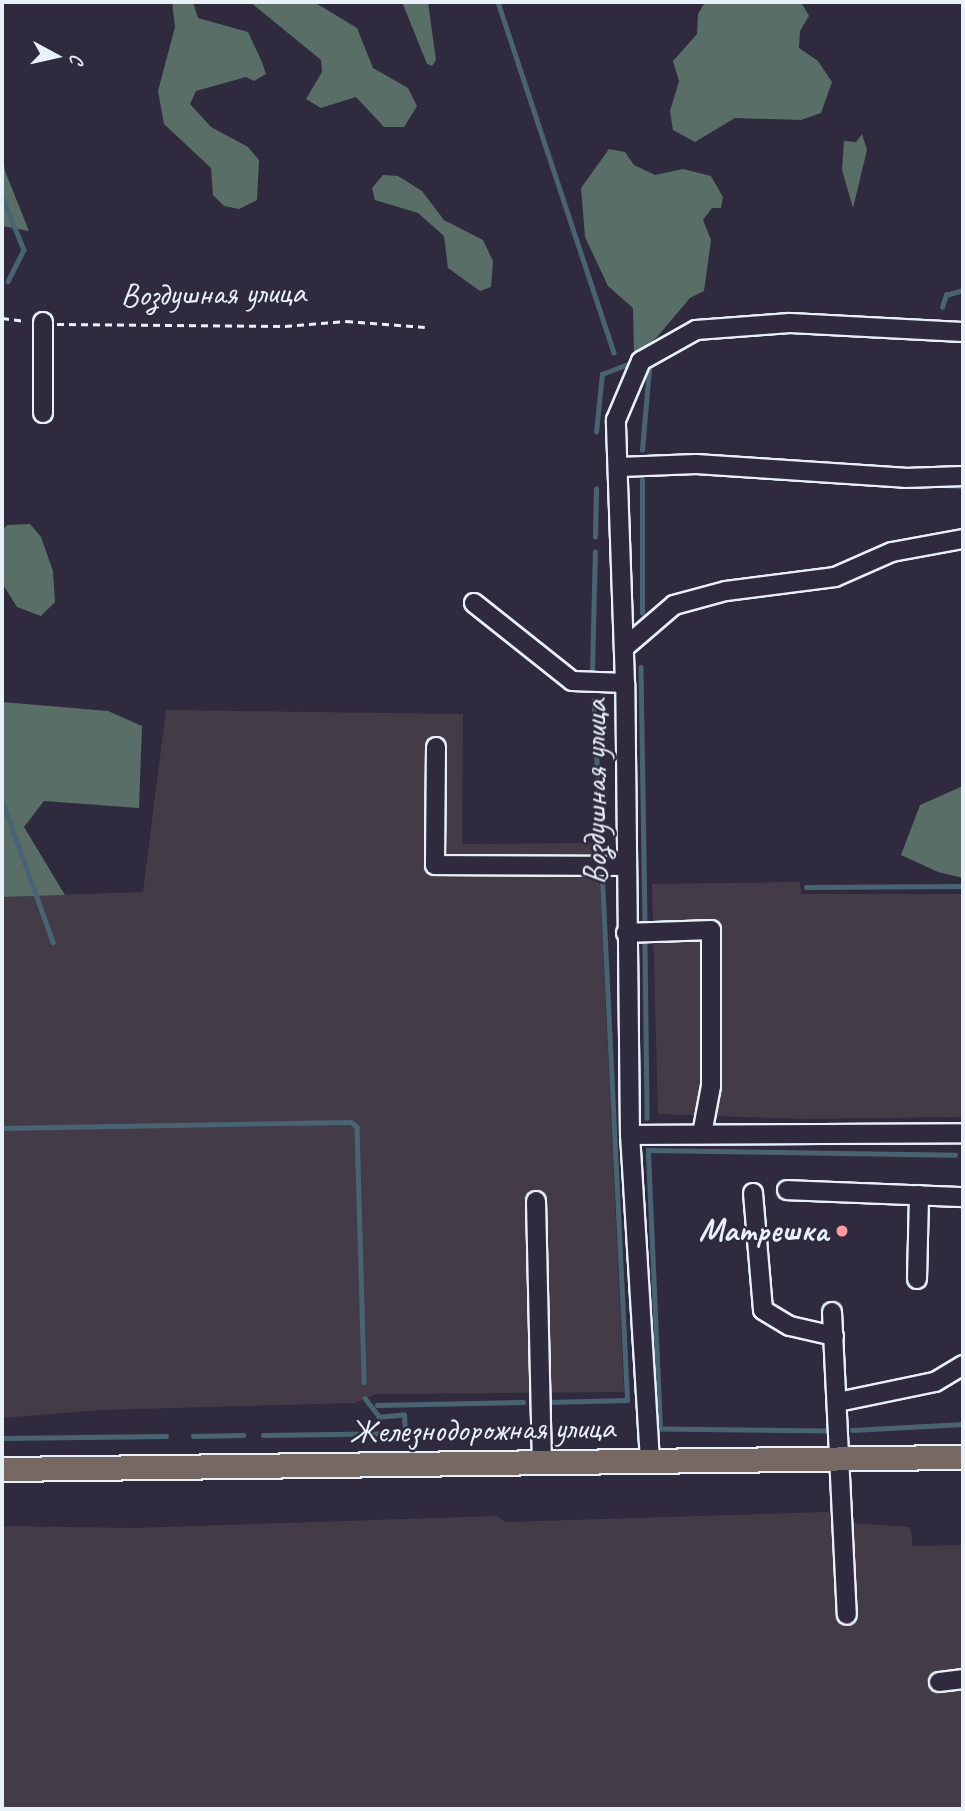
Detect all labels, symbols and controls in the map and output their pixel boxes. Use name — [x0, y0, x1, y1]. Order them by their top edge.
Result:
north arrow — [21, 21, 91, 91]
text: С — [64, 53, 89, 65]
street label: Воздушная улица — [119, 273, 307, 315]
street label: Воздушная улица — [576, 698, 616, 886]
place label: Матрешка — [699, 1211, 828, 1251]
marker: Матрешка — [834, 1223, 850, 1239]
street label: Железнодорожная улица — [347, 1408, 617, 1452]

